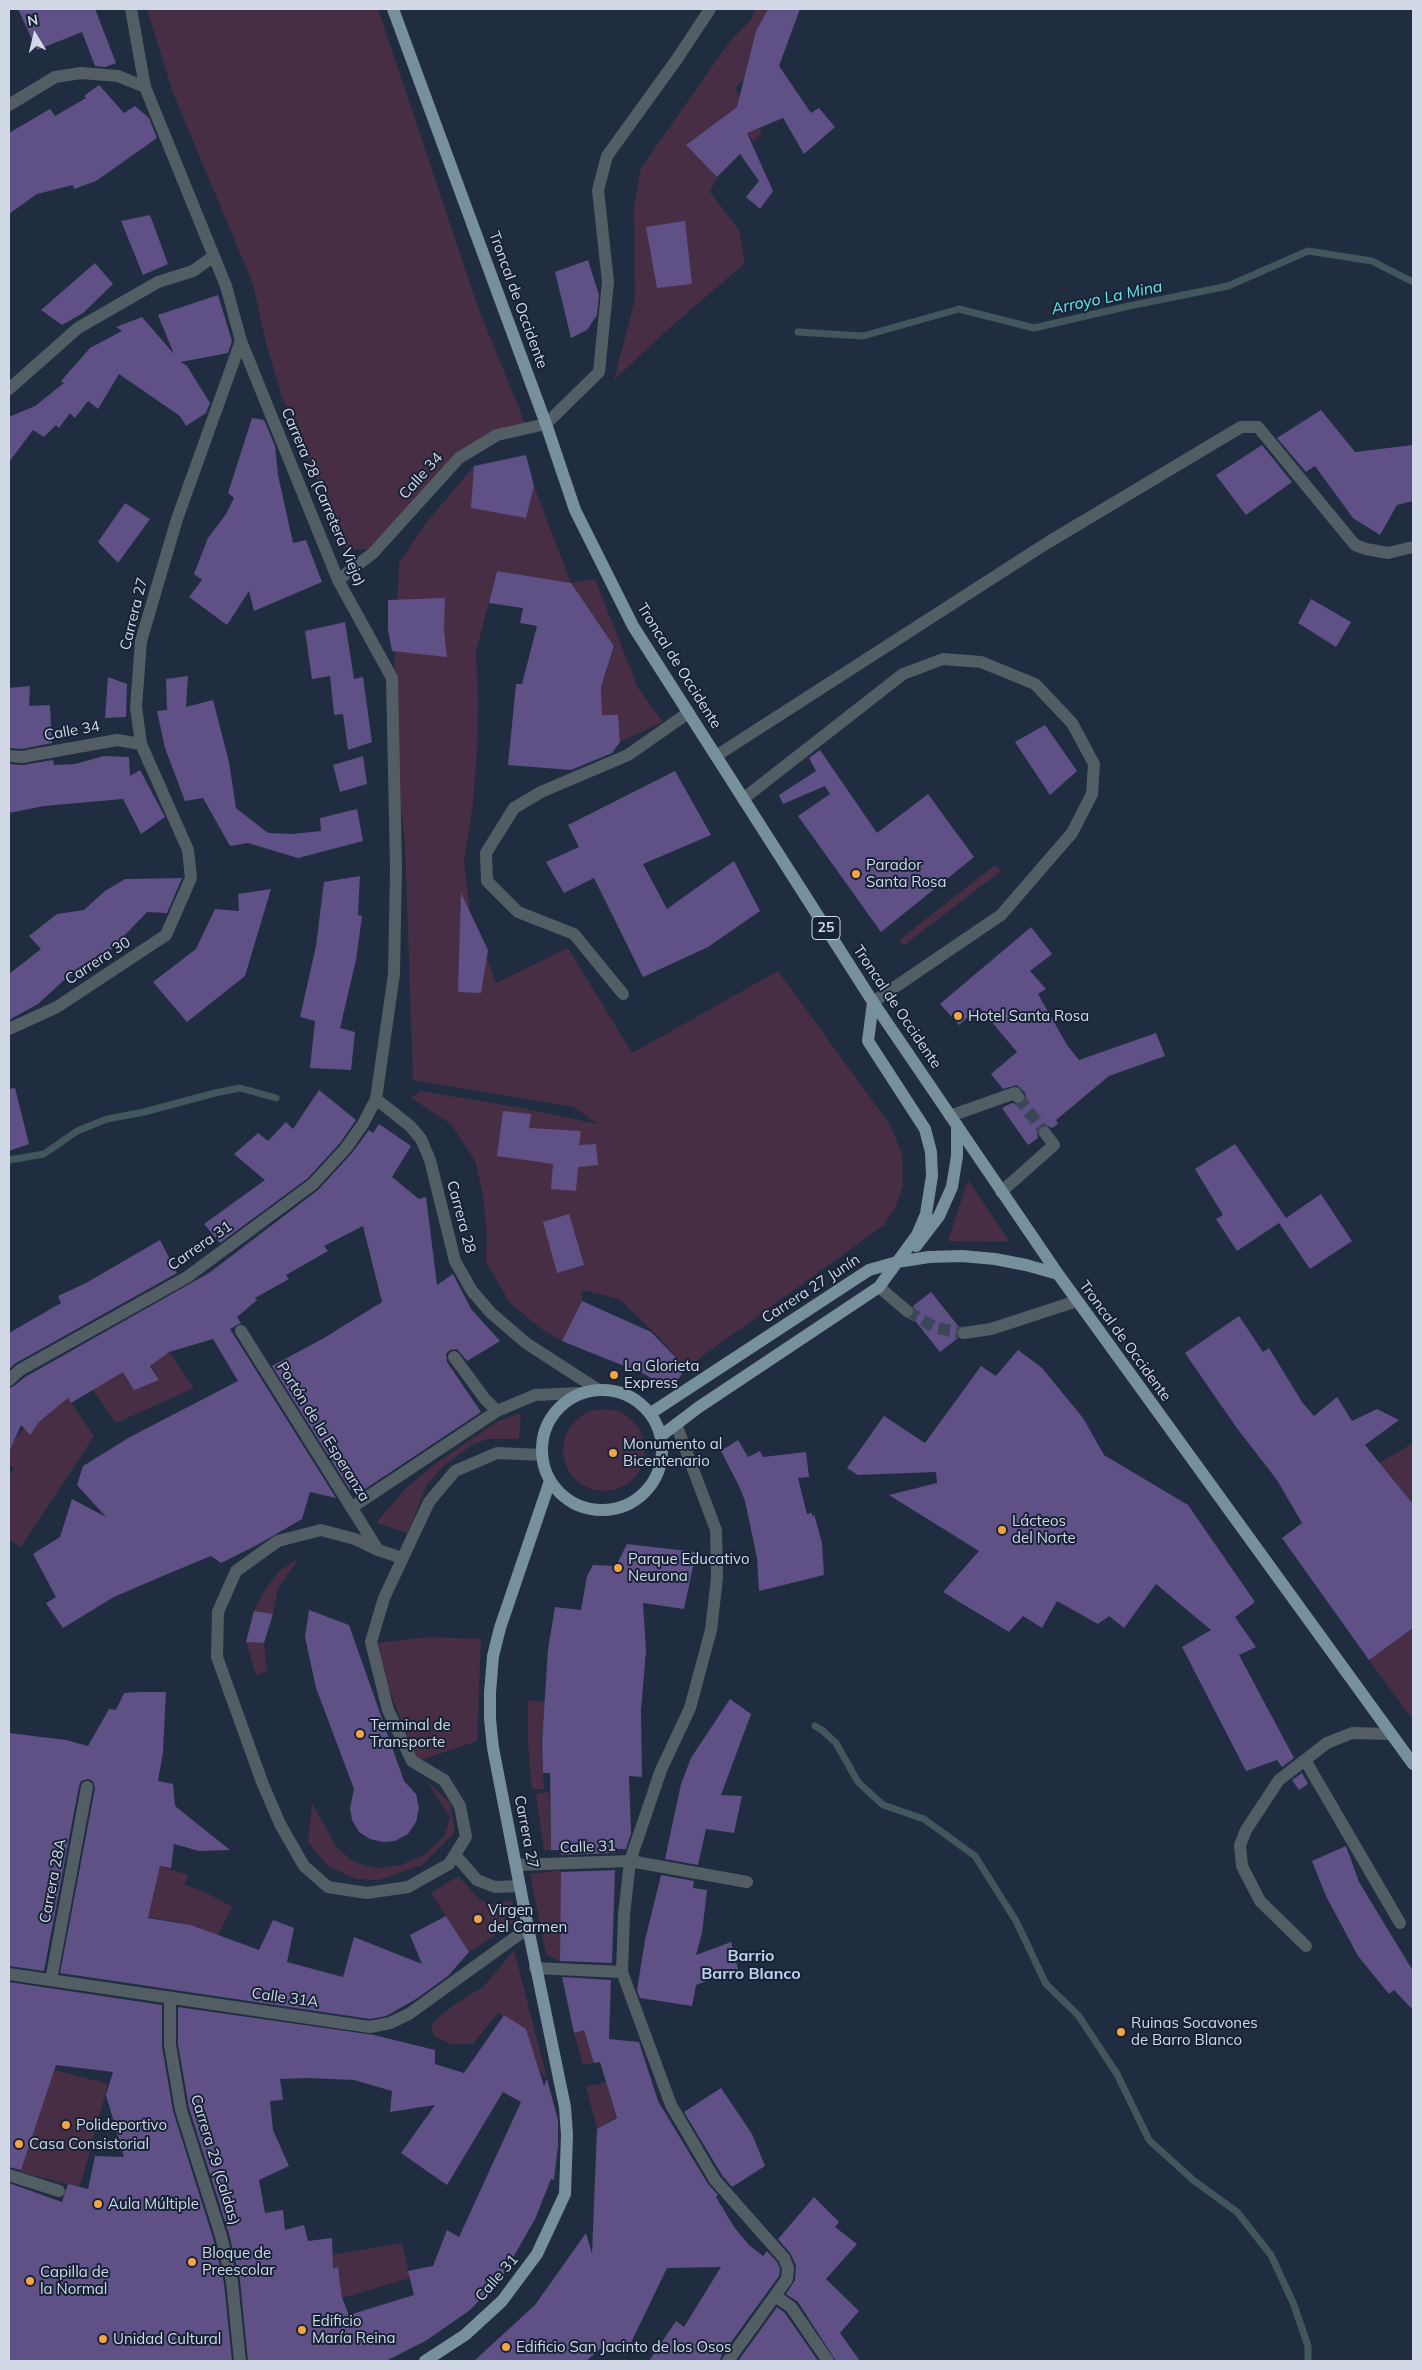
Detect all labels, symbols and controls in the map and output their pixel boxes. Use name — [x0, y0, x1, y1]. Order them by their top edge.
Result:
north arrow — [10, 10, 60, 60]
text: N — [26, 10, 39, 30]
street label: Troncal de Occidente — [485, 229, 551, 371]
water label: Arroyo La Mina — [1050, 277, 1164, 319]
street label: Carrera 28 (Carretera Vieja) — [277, 405, 369, 589]
street label: Calle 34 — [395, 449, 447, 503]
street label: Carrera 27 — [116, 576, 152, 652]
street label: Troncal de Occidente — [633, 600, 725, 732]
street label: Calle 34 — [43, 717, 101, 745]
place label: Parador Santa Rosa — [866, 856, 947, 891]
marker: Parador Santa Rosa — [850, 868, 862, 880]
road number: 25 — [812, 916, 840, 940]
street label: Carrera 30 — [62, 933, 134, 989]
street label: Troncal de Occidente — [849, 942, 945, 1072]
place label: Hotel Santa Rosa — [968, 1007, 1089, 1025]
marker: Hotel Santa Rosa — [952, 1010, 964, 1022]
street label: Carrera 28 — [443, 1179, 479, 1255]
street label: Carrera 31 — [164, 1217, 236, 1275]
street label: Carrera 27 Junín — [759, 1251, 863, 1327]
street label: Troncal de Occidente — [1075, 1277, 1175, 1405]
place label: La Glorieta Express — [624, 1357, 700, 1392]
street label: Portón de la Esperanza — [273, 1359, 373, 1505]
marker: La Glorieta Express — [608, 1369, 620, 1381]
place label: Monumento al Bicentenario — [623, 1435, 722, 1470]
marker: Monumento al Bicentenario — [607, 1447, 619, 1459]
place label: Lácteos del Norte — [1012, 1512, 1076, 1547]
marker: Lácteos del Norte — [996, 1524, 1008, 1536]
place label: Parque Educativo Neurona — [628, 1550, 750, 1585]
marker: Parque Educativo Neurona — [612, 1562, 624, 1574]
place label: Terminal de Transporte — [370, 1716, 451, 1751]
marker: Terminal de Transporte — [354, 1728, 366, 1740]
street label: Carrera 27 — [510, 1794, 542, 1870]
street label: Carrera 28A — [36, 1837, 70, 1925]
street label: Calle 31 — [560, 1837, 616, 1857]
place label: Virgen del Carmen — [488, 1901, 567, 1936]
marker: Virgen del Carmen — [472, 1913, 484, 1925]
district label: Barrio Barro Blanco — [701, 1946, 801, 1984]
street label: Calle 31A — [250, 1984, 320, 2012]
place label: Ruinas Socavones de Barro Blanco — [1131, 2014, 1258, 2049]
marker: Ruinas Socavones de Barro Blanco — [1115, 2026, 1127, 2038]
street label: Carrera 29 (Caldas) — [187, 2093, 243, 2227]
place label: Polideportivo — [76, 2116, 167, 2134]
marker: Polideportivo — [60, 2119, 72, 2131]
place label: Casa Consistorial — [29, 2135, 149, 2153]
marker: Casa Consistorial — [13, 2138, 25, 2150]
place label: Aula Múltiple — [108, 2195, 199, 2213]
marker: Aula Múltiple — [92, 2198, 104, 2210]
place label: Bloque de Preescolar — [202, 2244, 275, 2279]
street label: Calle 31 — [472, 2251, 522, 2305]
marker: Bloque de Preescolar — [186, 2256, 198, 2268]
place label: Capilla de la Normal — [40, 2263, 109, 2298]
marker: Capilla de la Normal — [24, 2275, 36, 2287]
place label: Edificio María Reina — [312, 2312, 396, 2347]
marker: Edificio María Reina — [296, 2324, 308, 2336]
place label: Unidad Cultural — [113, 2330, 221, 2348]
marker: Unidad Cultural — [97, 2333, 109, 2345]
place label: Edificio San Jacinto de los Osos — [516, 2338, 731, 2356]
marker: Edificio San Jacinto de los Osos — [500, 2341, 512, 2353]

